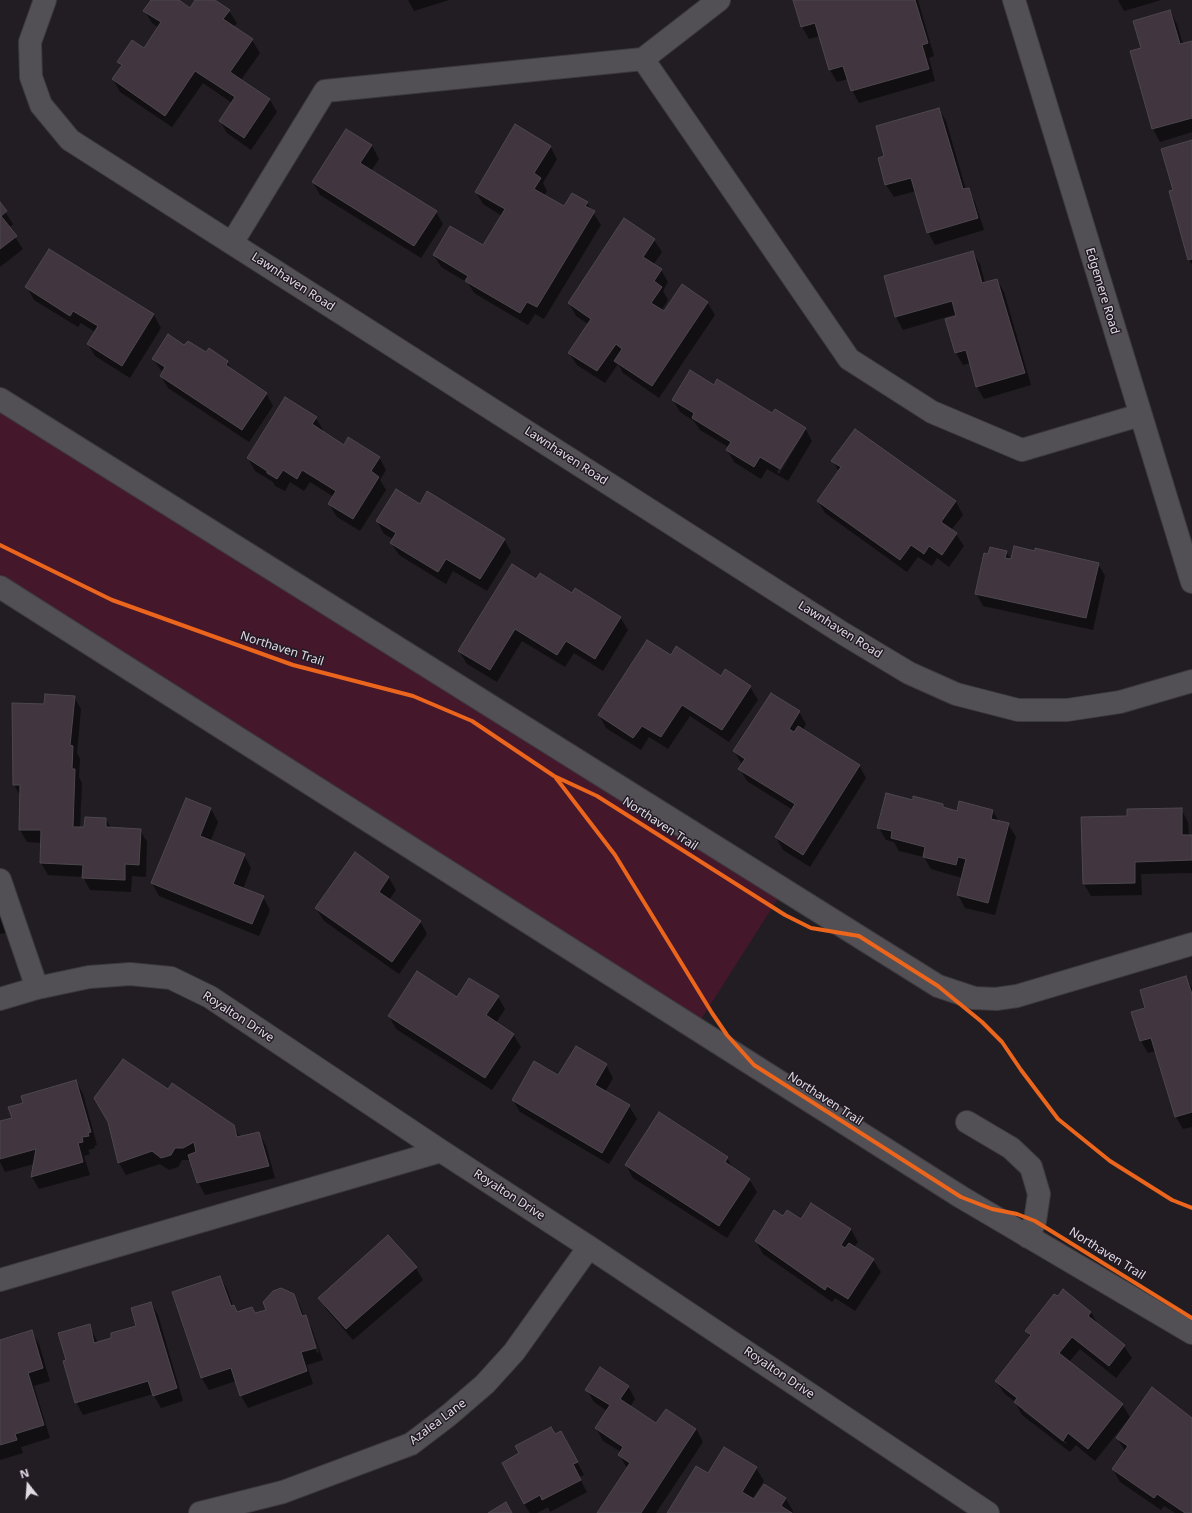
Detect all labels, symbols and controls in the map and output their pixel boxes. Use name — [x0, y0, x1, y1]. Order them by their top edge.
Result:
street label: Edgemere Road — [1082, 246, 1122, 336]
street label: Lawnhaven Road — [249, 250, 337, 314]
street label: Lawnhaven Road — [522, 424, 610, 488]
street label: Lawnhaven Road — [795, 598, 885, 662]
street label: Northaven Trail — [238, 629, 326, 669]
street label: Northaven Trail — [620, 794, 700, 854]
street label: Royalton Drive — [200, 989, 276, 1045]
street label: Northaven Trail — [785, 1069, 865, 1129]
street label: Royalton Drive — [471, 1167, 547, 1223]
street label: Northaven Trail — [1066, 1225, 1148, 1283]
street label: Royalton Drive — [741, 1344, 817, 1402]
street label: Azalea Lane — [407, 1396, 469, 1448]
north arrow — [8, 1465, 48, 1505]
text: N — [18, 1465, 31, 1482]

